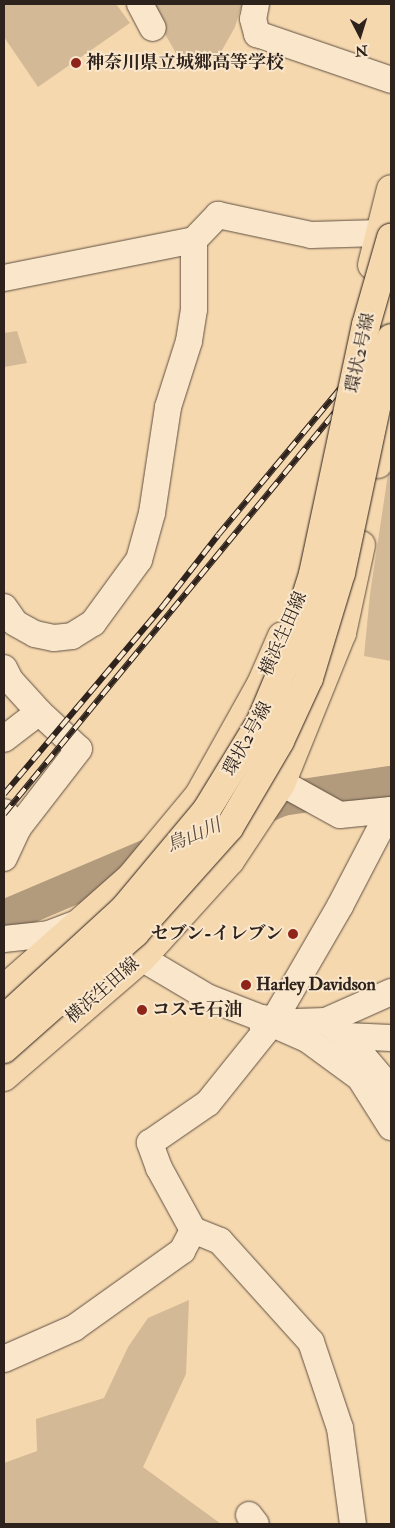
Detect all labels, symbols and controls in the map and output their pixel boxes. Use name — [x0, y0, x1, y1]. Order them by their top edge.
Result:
north arrow — [335, 10, 385, 60]
text: N — [354, 41, 368, 59]
place label: 神奈川県立城郷高等学校 — [86, 52, 284, 74]
marker: 神奈川県立城郷高等学校 — [70, 57, 82, 69]
street label: 環状2号線 — [342, 311, 380, 395]
street label: 横浜生田線 — [256, 588, 312, 680]
street label: 環状2号線 — [219, 698, 277, 780]
water label: 鳥山川 — [163, 814, 225, 858]
place label: セブン-イレブン — [149, 923, 283, 945]
marker: セブン-イレブン — [287, 928, 299, 940]
street label: 横浜生田線 — [62, 953, 144, 1029]
place label: Harley Davidson — [256, 974, 376, 996]
marker: Harley Davidson — [240, 979, 252, 991]
place label: コスモ石油 — [152, 999, 242, 1021]
marker: コスモ石油 — [136, 1004, 148, 1016]

